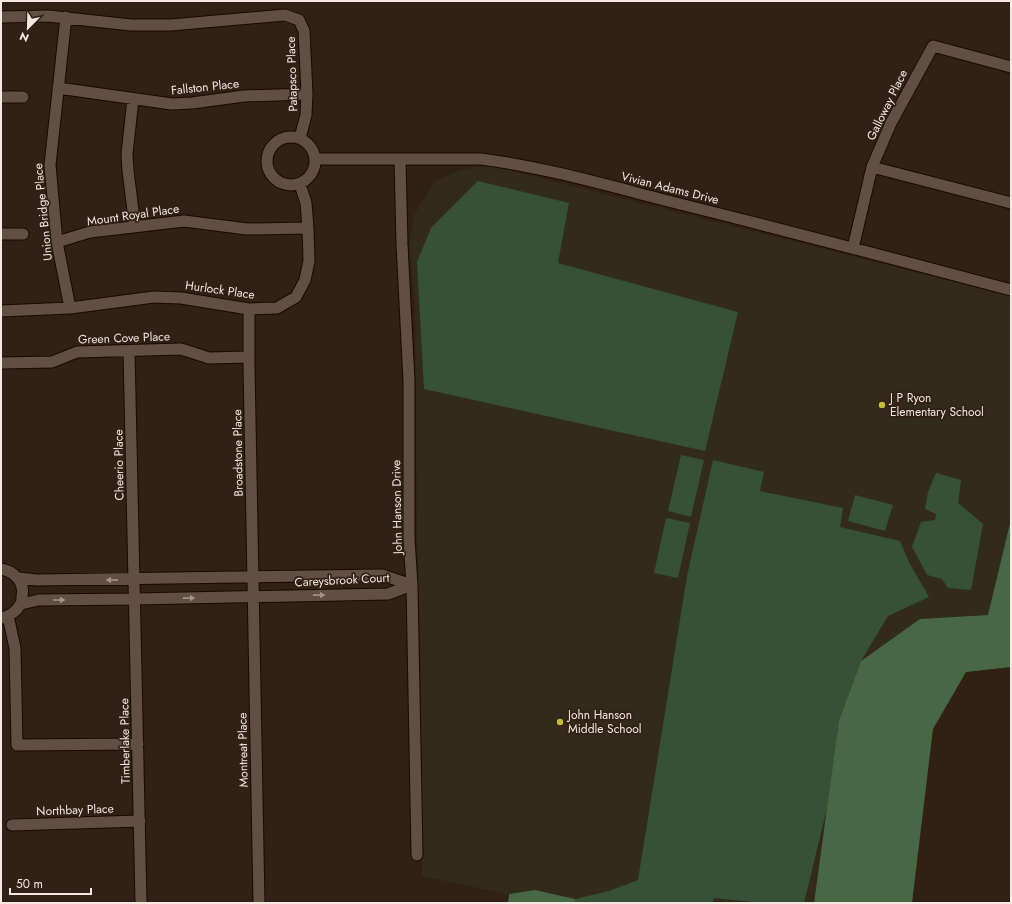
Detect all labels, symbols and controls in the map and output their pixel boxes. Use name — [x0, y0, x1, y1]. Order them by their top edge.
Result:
north arrow — [8, 8, 48, 48]
text: N — [17, 28, 31, 46]
street label: Patapsco Place — [282, 36, 302, 112]
street label: Galloway Place — [862, 67, 912, 143]
street label: Fallston Place — [170, 74, 240, 100]
street label: Union Bridge Place — [29, 162, 57, 262]
street label: Vivian Adams Drive — [619, 167, 721, 209]
street label: Mount Royal Place — [86, 200, 180, 230]
street label: Hurlock Place — [184, 276, 256, 304]
street label: Green Cove Place — [78, 327, 170, 349]
place label: J P Ryon Elementary School — [888, 389, 984, 421]
marker: J P Ryon Elementary School — [877, 400, 887, 410]
street label: Broadstone Place — [228, 409, 248, 497]
street label: Cheerio Place — [109, 429, 129, 501]
street label: John Hanson Drive — [387, 460, 407, 556]
street label: Careysbrook Court — [294, 569, 390, 591]
one-way arrow — [105, 577, 118, 583]
one-way arrow — [313, 592, 326, 598]
one-way arrow — [183, 595, 196, 601]
one-way arrow — [53, 597, 66, 603]
street label: Timberlake Place — [115, 698, 135, 784]
place label: John Hanson Middle School — [566, 706, 642, 738]
street label: Montreat Place — [233, 712, 253, 788]
marker: John Hanson Middle School — [555, 717, 565, 727]
street label: Northbay Place — [36, 800, 114, 820]
scale bar — [10, 870, 91, 896]
text: 50 m — [16, 875, 43, 893]

